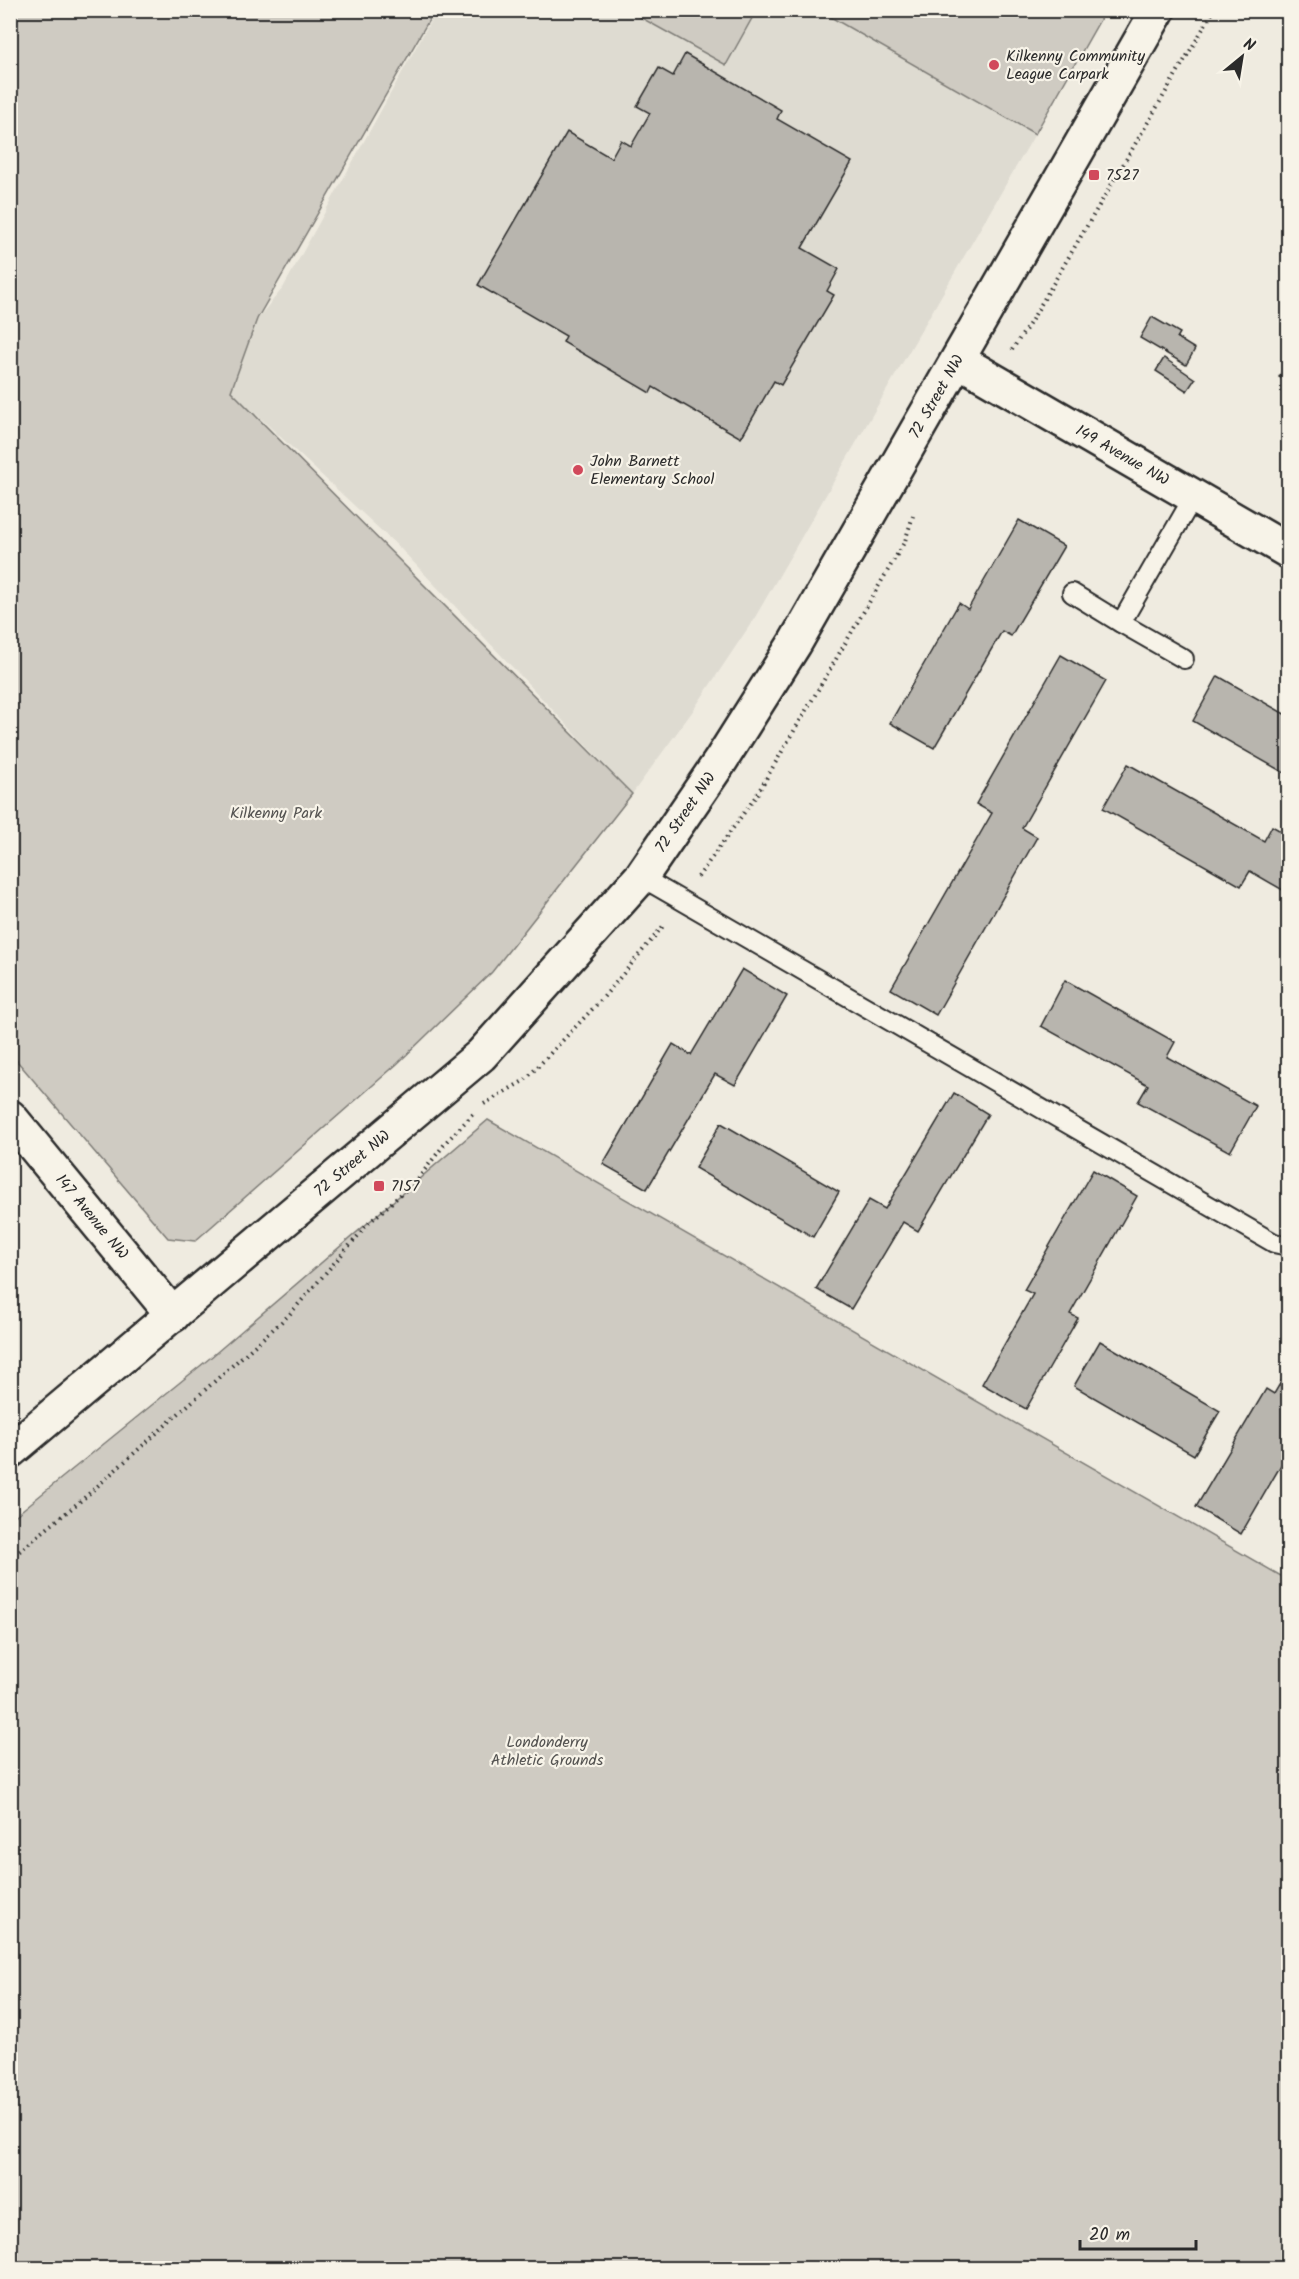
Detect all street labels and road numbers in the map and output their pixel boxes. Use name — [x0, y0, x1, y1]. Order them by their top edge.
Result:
street label: 72 Street NW — [902, 350, 970, 443]
street label: 149 Avenue NW — [1071, 418, 1174, 492]
street label: 72 Street NW — [648, 767, 722, 858]
street label: 72 Street NW — [308, 1124, 396, 1203]
street label: 147 Avenue NW — [49, 1168, 135, 1265]

